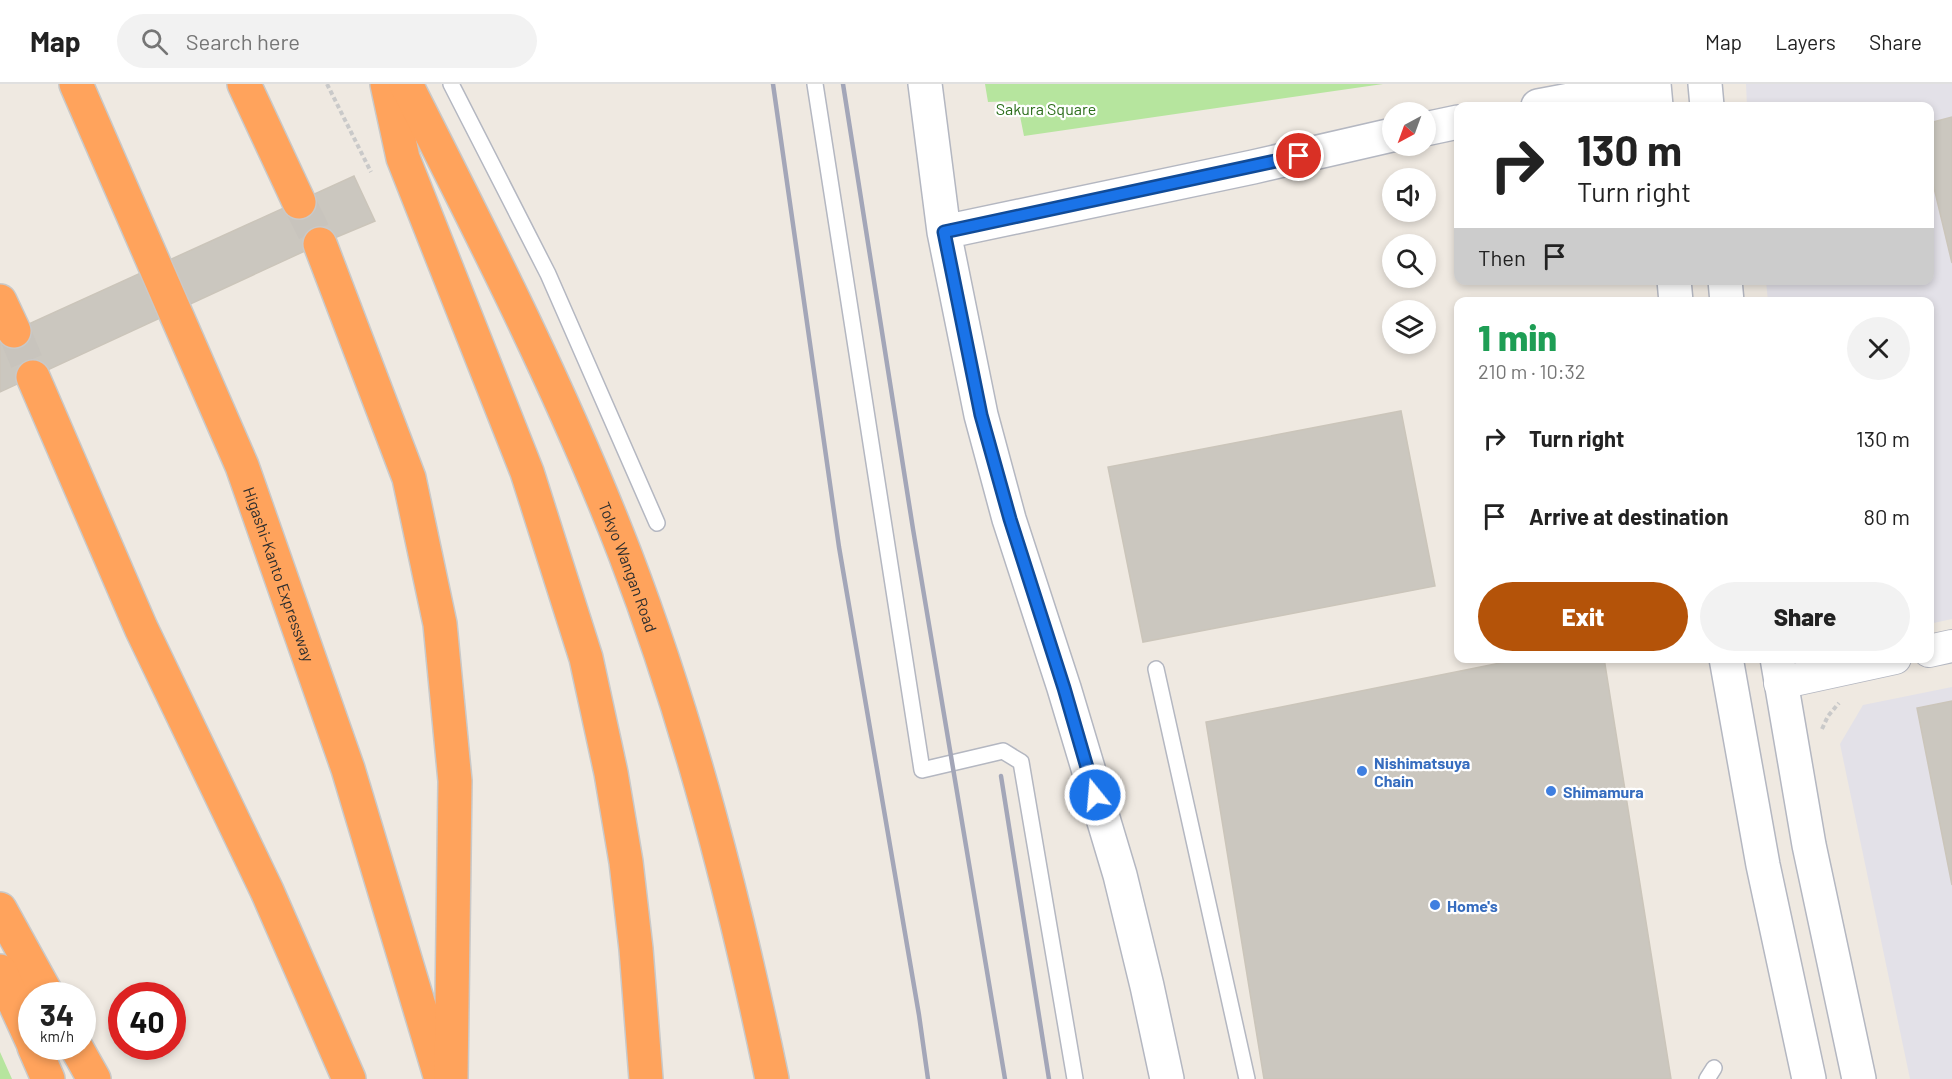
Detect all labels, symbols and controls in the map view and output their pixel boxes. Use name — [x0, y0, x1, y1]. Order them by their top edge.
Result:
search box — [117, 14, 537, 68]
text: Map — [30, 24, 81, 58]
icon: search — [138, 25, 171, 58]
text: Search here — [186, 28, 300, 54]
text: Map — [1705, 29, 1742, 54]
text: Layers — [1775, 29, 1836, 54]
text: Share — [1869, 29, 1922, 54]
park label: Sakura Square — [996, 99, 1096, 118]
north arrow — [1382, 102, 1436, 156]
map controls — [1382, 102, 1436, 354]
text: 130 m — [1577, 124, 1682, 174]
icon: right — [1478, 126, 1556, 204]
pin — [1273, 130, 1324, 181]
icon: arrive — [1282, 139, 1315, 172]
button: sound — [1382, 168, 1436, 222]
text: Turn right — [1577, 175, 1691, 207]
button: search — [1382, 234, 1436, 288]
icon: arrive — [1538, 240, 1571, 273]
text: Then — [1478, 244, 1526, 270]
button: layers — [1382, 300, 1436, 354]
text: 1 min — [1478, 315, 1557, 358]
button: close — [1847, 317, 1910, 380]
text: 210 m · 10:32 — [1478, 359, 1586, 383]
icon: right — [1478, 422, 1511, 455]
text: Turn right — [1529, 425, 1624, 451]
text: 130 m — [1856, 425, 1910, 451]
street label: Higashi-Kanto Expressway — [240, 484, 319, 665]
street label: Tokyo Wangan Road — [596, 499, 662, 634]
icon: arrive — [1478, 500, 1511, 533]
text: Arrive at destination — [1529, 503, 1728, 529]
text: 80 m — [1864, 503, 1910, 529]
button: Exit — [1478, 582, 1688, 651]
button: Share — [1700, 582, 1910, 651]
place label: Nishimatsuya Chain — [1374, 753, 1470, 790]
position arrow — [1063, 763, 1127, 827]
marker: Nishimatsuya Chain — [1355, 764, 1369, 778]
place label: Shimamura — [1563, 782, 1644, 801]
marker: Shimamura — [1544, 784, 1558, 798]
place label: Home's — [1447, 896, 1498, 915]
marker: Home's — [1428, 898, 1442, 912]
speed limit sign: 40 — [108, 982, 186, 1060]
text: 34 — [40, 996, 74, 1032]
text: km/h — [40, 1027, 74, 1045]

